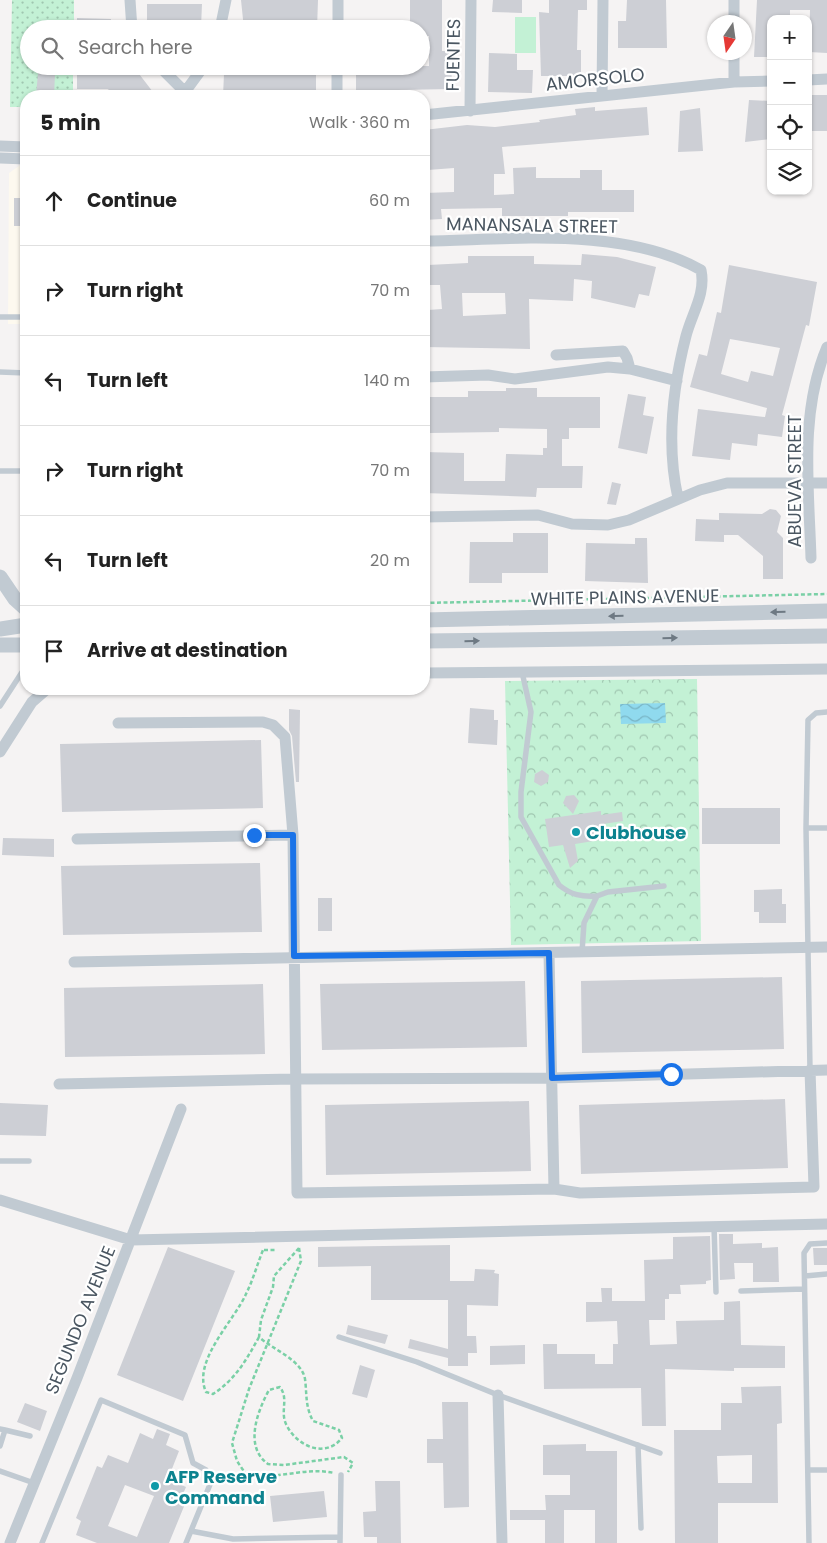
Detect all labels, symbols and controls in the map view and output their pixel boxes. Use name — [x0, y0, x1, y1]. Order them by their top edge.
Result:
north arrow — [707, 15, 752, 60]
map controls — [767, 15, 812, 195]
button: + — [767, 15, 812, 60]
street label: FUENTES — [440, 18, 466, 92]
search box — [20, 20, 430, 75]
icon: search — [38, 34, 66, 62]
text: Search here — [78, 34, 192, 61]
button: − — [767, 60, 812, 105]
street label: AMORSOLO — [544, 61, 646, 97]
button: locate — [767, 105, 812, 150]
text: 5 min — [40, 108, 101, 137]
text: Walk · 360 m — [309, 111, 410, 134]
button: layers — [767, 150, 812, 195]
icon: ahead — [40, 187, 68, 215]
text: Continue — [87, 187, 177, 214]
text: 60 m — [369, 189, 410, 212]
street label: MANANSALA STREET — [446, 211, 618, 239]
icon: right — [40, 277, 68, 305]
text: Turn right — [87, 277, 183, 304]
text: 70 m — [370, 279, 410, 302]
icon: left — [40, 367, 68, 395]
text: Turn left — [87, 367, 168, 394]
text: 140 m — [364, 369, 410, 392]
street label: ABUEVA STREET — [782, 414, 807, 548]
icon: right — [40, 457, 68, 485]
text: Turn right — [87, 457, 183, 484]
text: 70 m — [370, 459, 410, 482]
icon: left — [40, 547, 68, 575]
text: Turn left — [87, 547, 168, 574]
text: 20 m — [370, 549, 410, 572]
street label: WHITE PLAINS AVENUE — [530, 583, 720, 611]
one-way arrow — [770, 608, 786, 616]
one-way arrow — [608, 612, 624, 620]
one-way arrow — [662, 634, 678, 642]
icon: arrive — [40, 637, 68, 665]
text: Arrive at destination — [87, 637, 288, 664]
one-way arrow — [465, 637, 481, 645]
place label: Clubhouse — [586, 820, 686, 845]
route end — [243, 824, 266, 847]
marker: Clubhouse — [570, 826, 582, 838]
route start — [660, 1063, 683, 1086]
street label: SEGUNDO AVENUE — [39, 1242, 121, 1398]
place label: AFP Reserve Command — [165, 1464, 277, 1510]
marker: AFP Reserve Command — [149, 1480, 161, 1492]

